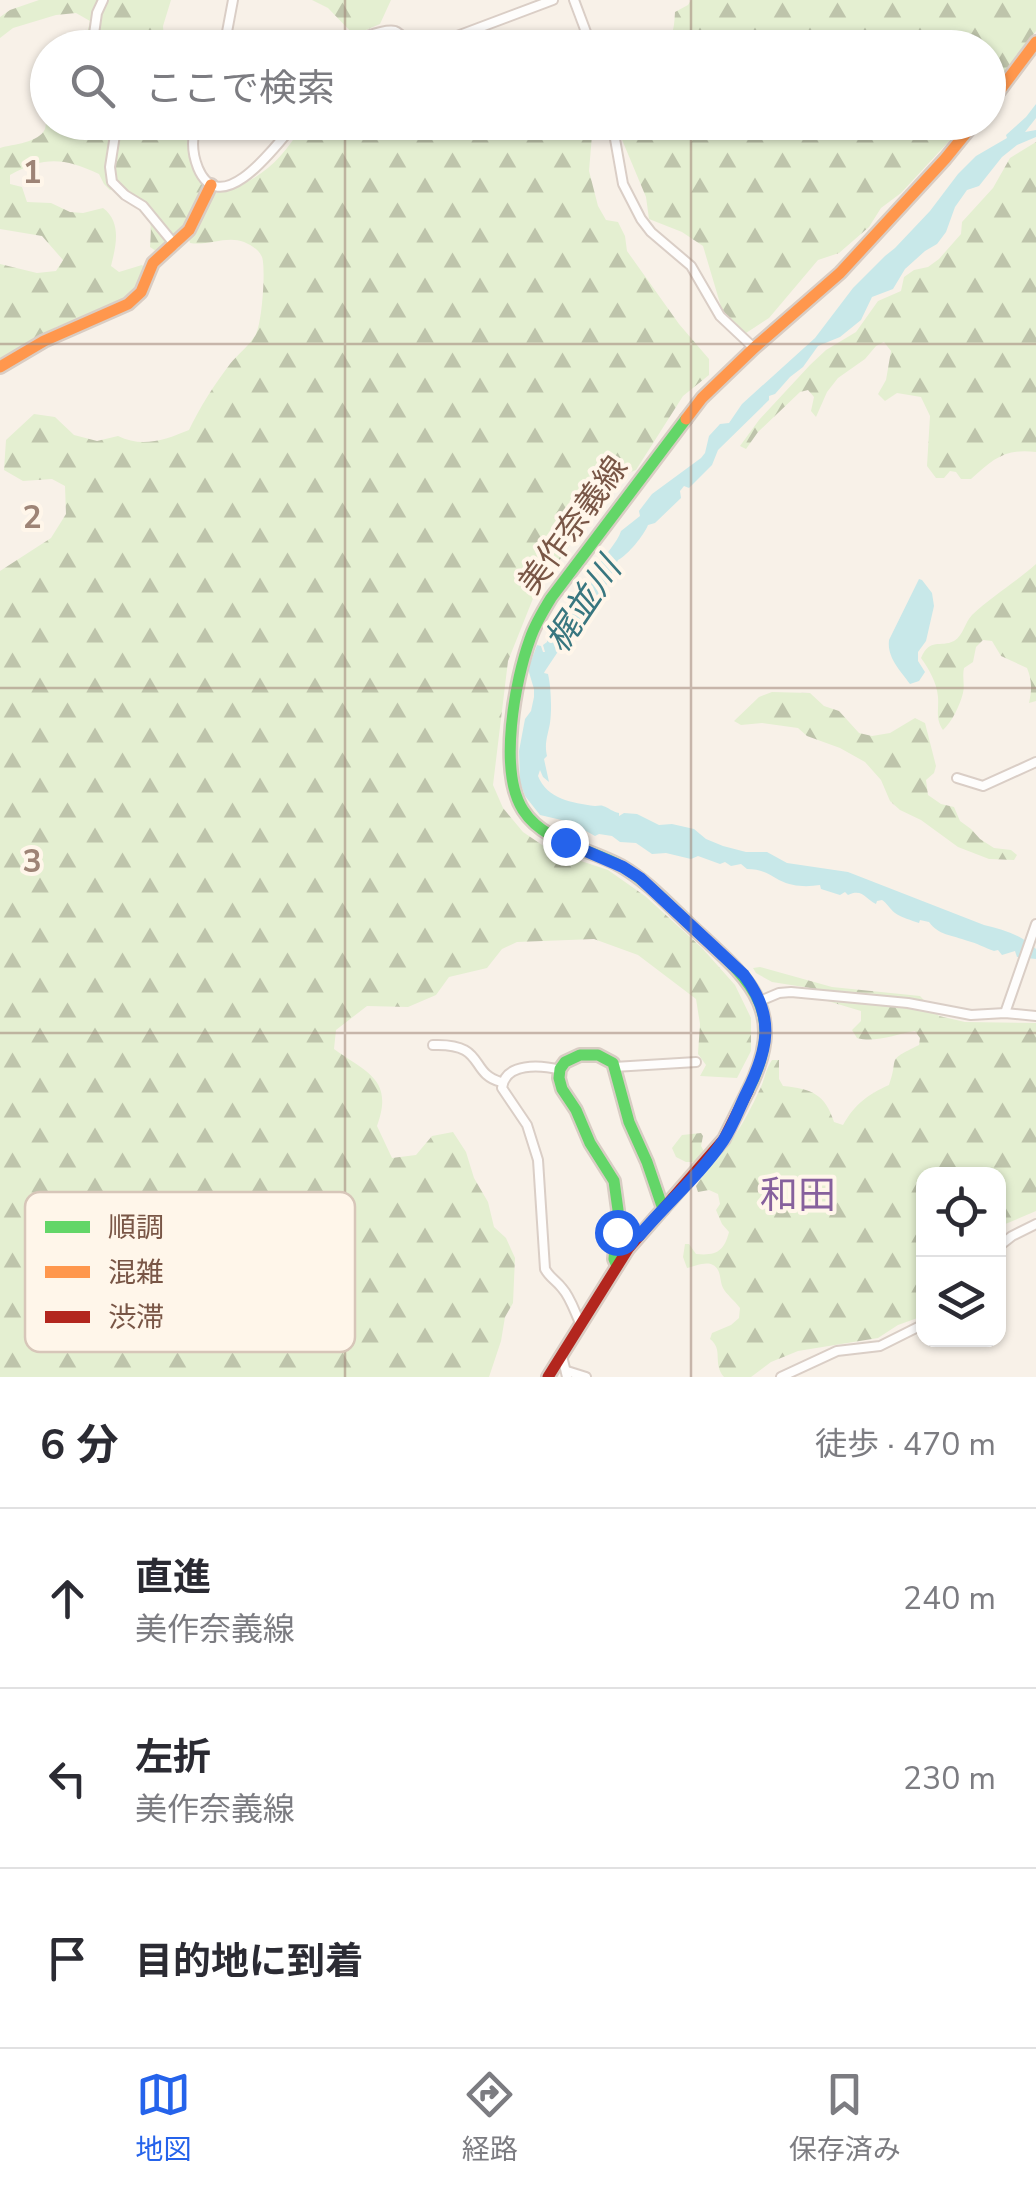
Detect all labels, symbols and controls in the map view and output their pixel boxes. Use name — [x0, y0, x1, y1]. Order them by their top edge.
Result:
search box — [30, 30, 1006, 140]
icon: search — [65, 58, 120, 113]
text: ここで検索 — [145, 63, 335, 114]
text: 1 — [22, 151, 42, 194]
street label: 美作奈義線 — [509, 448, 637, 602]
text: 2 — [22, 496, 42, 539]
water label: 梶並川 — [534, 545, 634, 662]
route end — [543, 820, 589, 866]
text: 3 — [22, 840, 42, 883]
map controls — [916, 1167, 1006, 1347]
button: locate — [916, 1167, 1006, 1257]
district label: 和田 — [760, 1170, 836, 1221]
legend — [25, 1192, 355, 1352]
text: 順調 — [108, 1209, 164, 1247]
route start — [595, 1210, 641, 1256]
text: 混雑 — [108, 1254, 164, 1292]
button: layers — [916, 1257, 1006, 1347]
text: 渋滞 — [108, 1299, 164, 1337]
text: 6 分 — [40, 1417, 119, 1474]
text: 徒歩 · 470 m — [815, 1423, 996, 1466]
text: 直進 — [135, 1552, 211, 1603]
icon: ahead — [40, 1571, 95, 1626]
text: 240 m — [903, 1577, 996, 1620]
text: 美作奈義線 — [135, 1608, 295, 1651]
text: 左折 — [135, 1732, 211, 1783]
icon: left — [40, 1751, 95, 1806]
text: 230 m — [903, 1757, 996, 1800]
text: 美作奈義線 — [135, 1788, 295, 1831]
icon: arrive — [40, 1931, 95, 1986]
text: 目的地に到着 — [135, 1936, 363, 1987]
tab: 地図 — [135, 2067, 191, 2169]
tab: 経路 — [462, 2067, 518, 2169]
tab: 保存済み — [789, 2067, 901, 2169]

